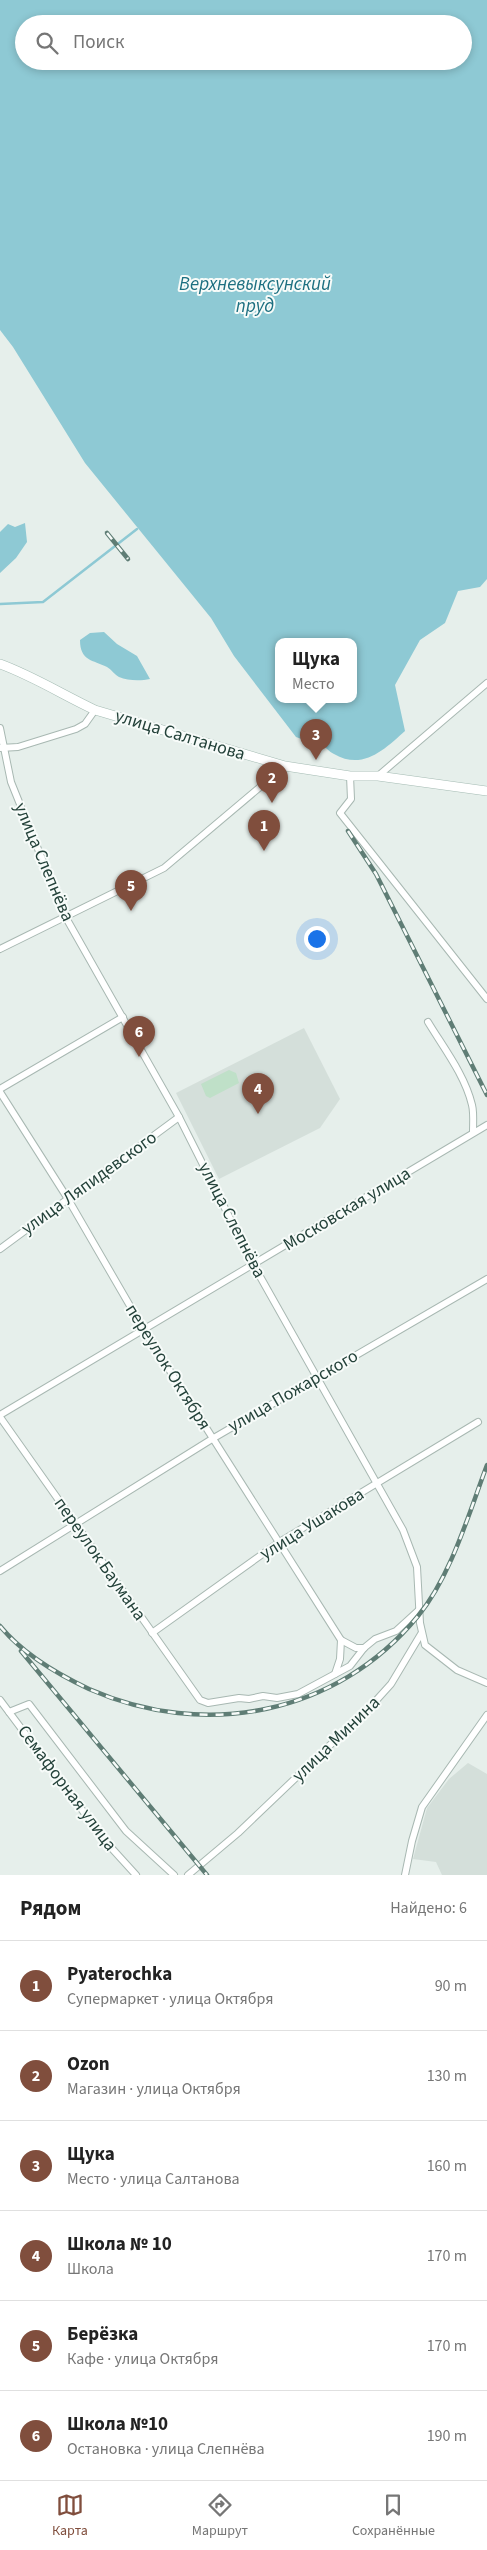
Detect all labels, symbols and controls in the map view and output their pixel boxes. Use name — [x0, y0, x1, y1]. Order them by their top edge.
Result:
search box — [15, 15, 472, 70]
icon: search — [33, 29, 61, 57]
text: Поиск — [73, 29, 124, 56]
water label: Верхневыксунский пруд — [179, 271, 331, 320]
popup — [275, 638, 357, 703]
text: Щука — [292, 646, 340, 673]
text: Место — [292, 673, 335, 695]
street label: улица Салтанова — [112, 703, 248, 767]
pin: 3 — [300, 719, 332, 760]
pin: 2 — [256, 762, 288, 803]
street label: улица Слепнёва — [8, 799, 80, 925]
pin: 1 — [248, 810, 280, 851]
pin: 5 — [115, 870, 147, 911]
your location — [304, 926, 330, 952]
pin: 6 — [123, 1016, 155, 1057]
pin: 4 — [242, 1073, 274, 1114]
street label: улица Ляпидевского — [16, 1125, 162, 1241]
street label: улица Слепнёва — [192, 1158, 272, 1282]
street label: Московская улица — [279, 1161, 415, 1257]
street label: переулок Октября — [119, 1299, 217, 1435]
street label: улица Пожарского — [223, 1344, 363, 1438]
street label: улица Ушакова — [255, 1482, 369, 1566]
street label: переулок Баумана — [48, 1492, 152, 1626]
street label: улица Минина — [286, 1691, 386, 1787]
street label: Семафорная улица — [11, 1720, 123, 1856]
text: Рядом — [20, 1893, 81, 1923]
text: Найдено: 6 — [390, 1897, 467, 1919]
text: Pyaterochka — [67, 1961, 172, 1988]
text: 1 — [32, 1975, 40, 1997]
text: 90 m — [435, 1975, 467, 1997]
text: Супермаркет · улица Октября — [67, 1988, 273, 2010]
text: Ozon — [67, 2051, 110, 2078]
text: 2 — [32, 2065, 40, 2087]
text: 130 m — [427, 2065, 467, 2087]
text: Магазин · улица Октября — [67, 2078, 241, 2100]
text: Щука — [67, 2141, 115, 2168]
text: 3 — [32, 2155, 40, 2177]
text: 160 m — [427, 2155, 467, 2177]
text: Место · улица Салтанова — [67, 2168, 240, 2190]
text: Школа № 10 — [67, 2231, 172, 2258]
text: 4 — [32, 2245, 40, 2267]
text: 170 m — [427, 2245, 467, 2267]
text: Школа — [67, 2258, 114, 2280]
text: Берёзка — [67, 2321, 138, 2348]
text: 5 — [32, 2335, 40, 2357]
text: 170 m — [427, 2335, 467, 2357]
text: Кафе · улица Октября — [67, 2348, 219, 2370]
text: Школа №10 — [67, 2411, 168, 2438]
text: 6 — [32, 2425, 40, 2447]
text: 190 m — [427, 2425, 467, 2447]
text: Остановка · улица Слепнёва — [67, 2438, 265, 2460]
tab: Карта — [52, 2491, 88, 2541]
tab: Маршрут — [192, 2491, 248, 2541]
tab: Сохранённые — [352, 2491, 435, 2541]

